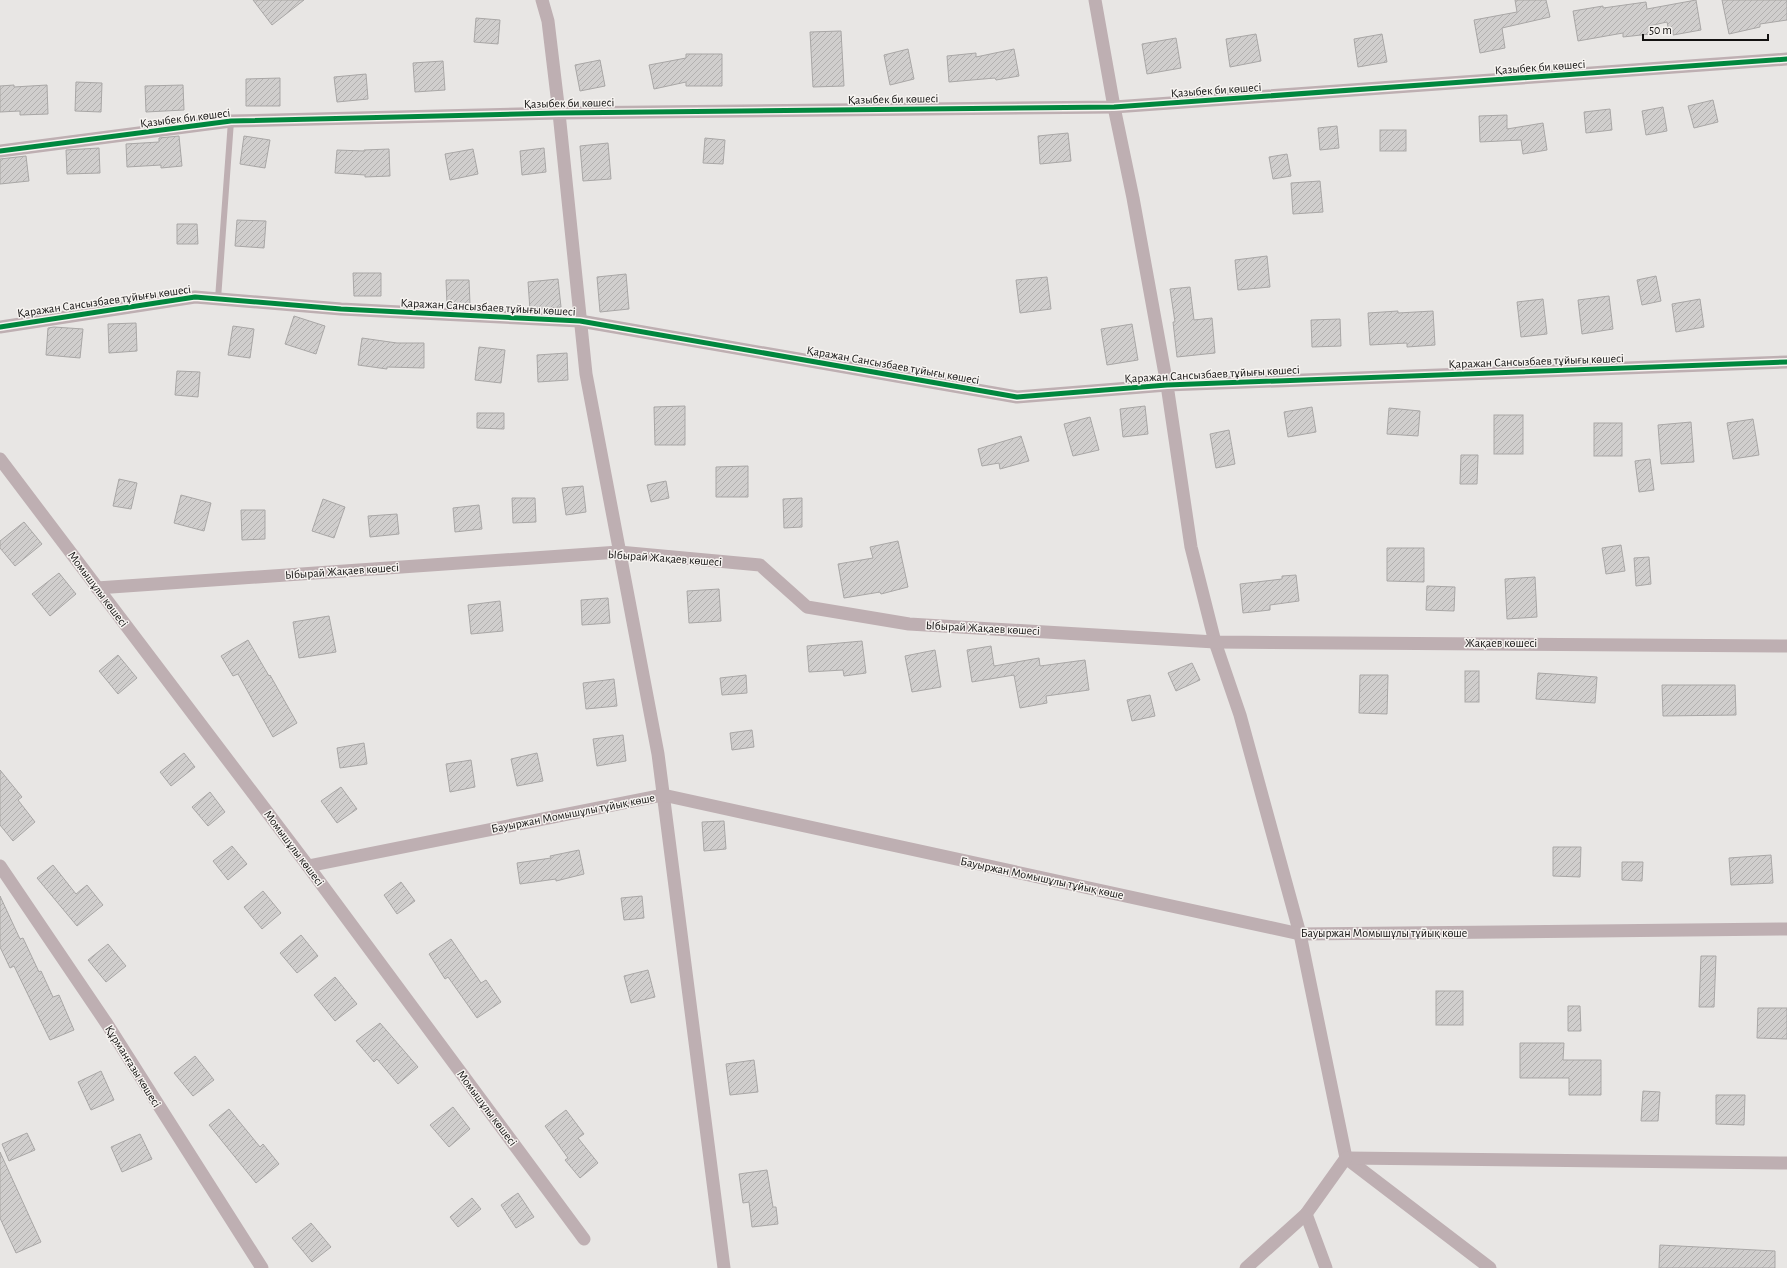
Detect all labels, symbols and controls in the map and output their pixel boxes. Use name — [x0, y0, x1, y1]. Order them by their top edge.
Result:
scale bar — [1643, 16, 1768, 42]
text: 50 m — [1649, 24, 1672, 36]
street label: Қазыбек би көшесі — [1494, 58, 1586, 76]
street label: Қазыбек би көшесі — [1170, 81, 1262, 99]
street label: Қазыбек би көшесі — [848, 92, 938, 106]
street label: Қазыбек би көшесі — [524, 96, 614, 110]
street label: Қазыбек би көшесі — [139, 107, 231, 129]
street label: Қаражан Сансызбаев тұйығы көшесі — [16, 283, 192, 319]
street label: Қаражан Сансызбаев тұйығы көшесі — [400, 296, 576, 318]
street label: Қаражан Сансызбаев тұйығы көшесі — [806, 344, 980, 386]
street label: Қаражан Сансызбаев тұйығы көшесі — [1448, 352, 1624, 370]
street label: Қаражан Сансызбаев тұйығы көшесі — [1124, 363, 1300, 385]
street label: Ыбырай Жақаев көшесі — [608, 548, 722, 568]
street label: Момышұлы көшесі — [66, 549, 130, 629]
street label: Ыбырай Жақаев көшесі — [285, 561, 399, 581]
street label: Ыбырай Жақаев көшесі — [926, 619, 1040, 637]
street label: Жақаев көшесі — [1465, 637, 1537, 649]
street label: Бауыржан Момышұлы тұйық көше — [490, 791, 656, 836]
street label: Момышұлы көшесі — [262, 808, 326, 888]
street label: Бауыржан Момышұлы тұйық көше — [959, 855, 1125, 902]
street label: Бауыржан Момышұлы тұйық көше — [1301, 927, 1467, 940]
street label: Құрманғазы көшесі — [103, 1023, 163, 1109]
street label: Момышұлы көшесі — [455, 1068, 519, 1148]

